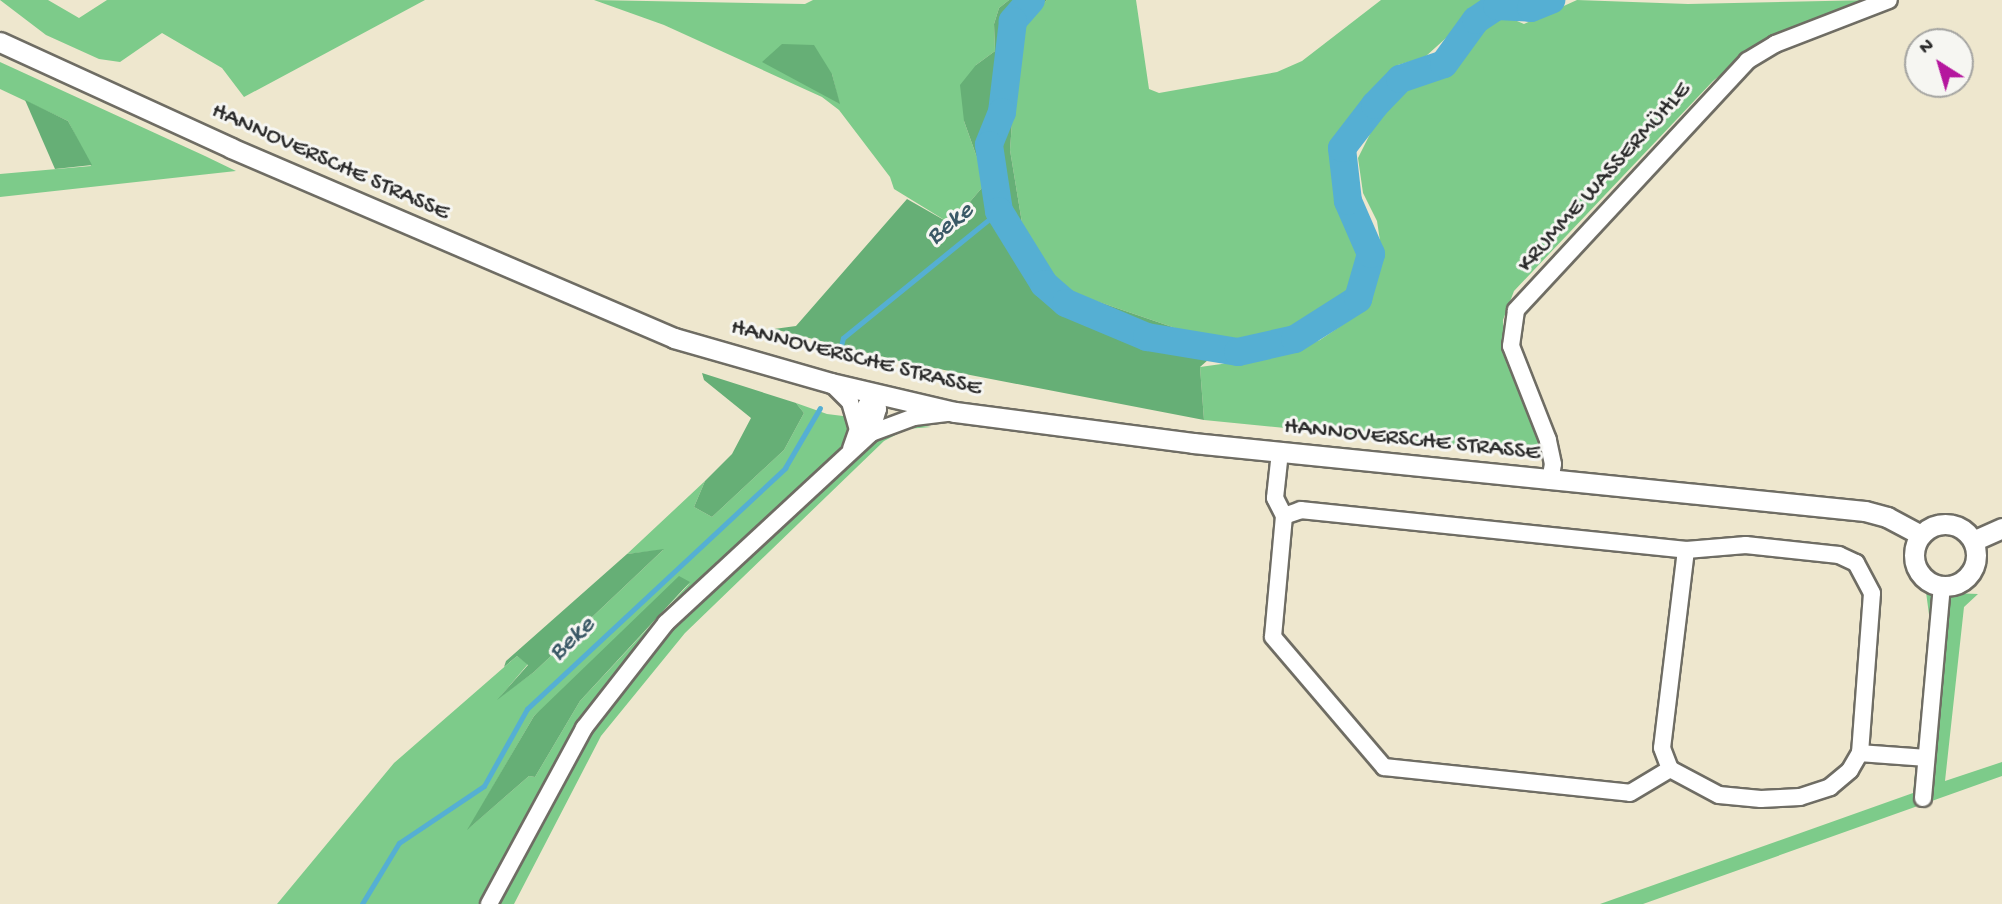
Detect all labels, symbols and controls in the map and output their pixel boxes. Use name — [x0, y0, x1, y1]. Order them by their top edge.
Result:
north arrow — [1904, 28, 1974, 98]
text: N — [1915, 35, 1939, 60]
street label: KRUMME WASSERMÜHLE — [1512, 77, 1698, 279]
street label: HANNOVERSCHE STRASSE — [207, 98, 453, 228]
water label: Beke — [921, 197, 981, 253]
street label: HANNOVERSCHE STRASSE — [728, 314, 984, 404]
street label: HANNOVERSCHE STRASSE — [1283, 413, 1541, 469]
water label: Beke — [543, 611, 603, 669]

